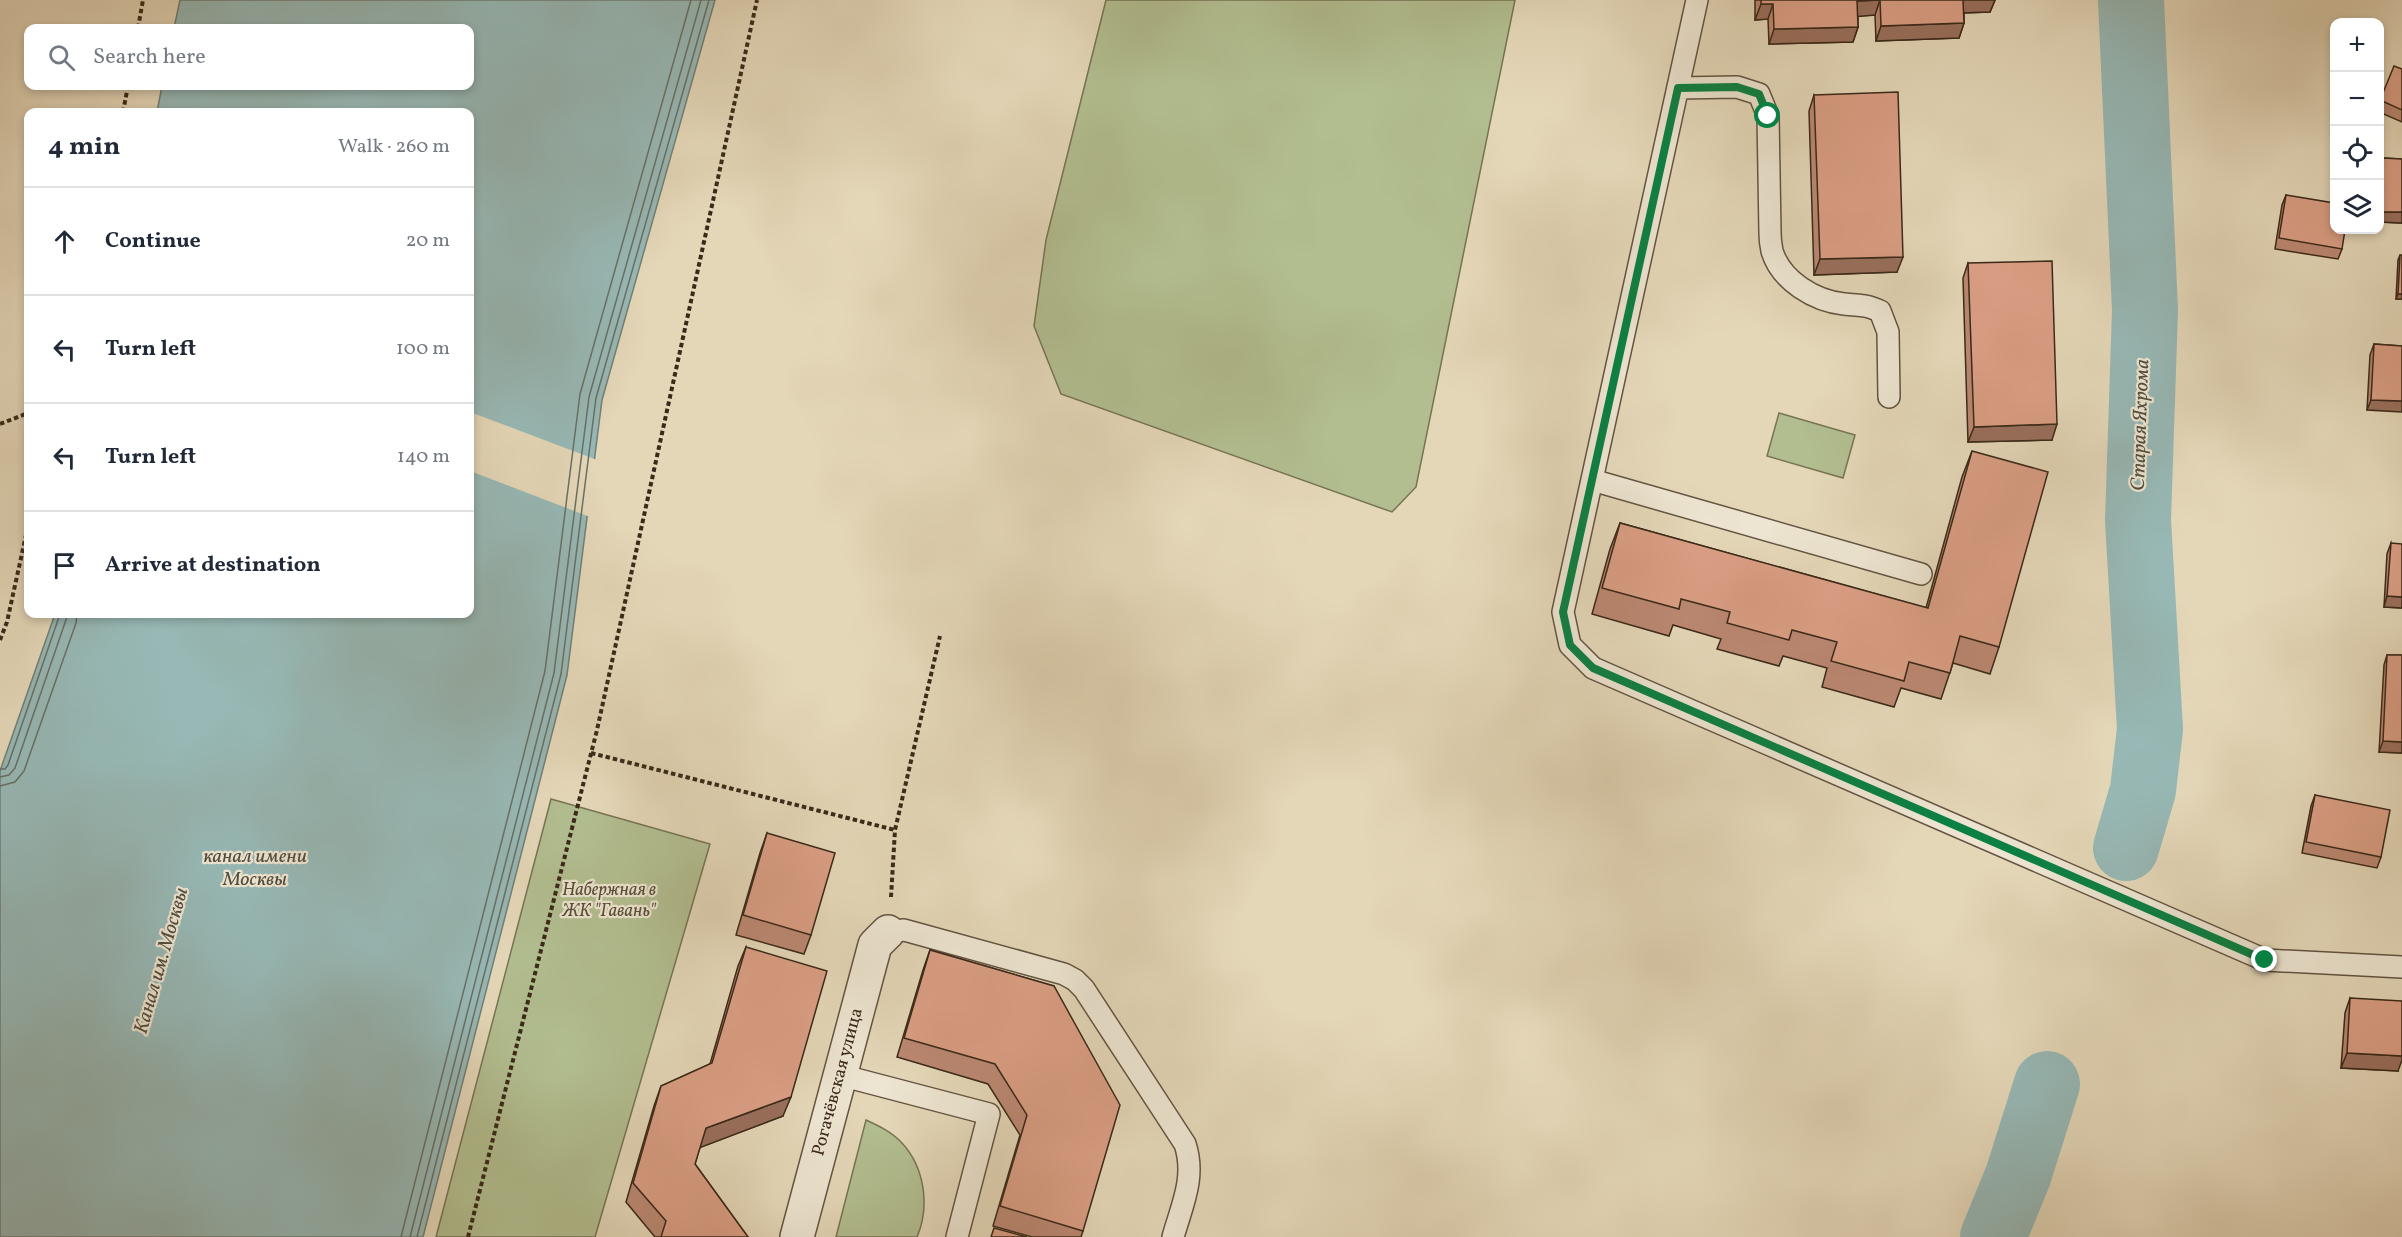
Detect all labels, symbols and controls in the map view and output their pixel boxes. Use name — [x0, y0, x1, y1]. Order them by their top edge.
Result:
map controls — [2330, 18, 2384, 234]
button: + — [2330, 18, 2384, 72]
search box — [24, 24, 474, 90]
icon: search — [45, 41, 78, 74]
text: Search here — [93, 42, 206, 73]
button: − — [2330, 72, 2384, 126]
route start — [1754, 102, 1780, 128]
button: locate — [2330, 126, 2384, 180]
text: 4 min — [48, 129, 120, 165]
text: Walk · 260 m — [338, 133, 450, 161]
button: layers — [2330, 180, 2384, 234]
icon: ahead — [48, 225, 81, 258]
text: Continue — [105, 226, 201, 257]
text: 20 m — [406, 227, 450, 255]
icon: left — [48, 333, 81, 366]
text: Turn left — [105, 334, 196, 365]
text: 100 m — [396, 335, 450, 363]
water label: Старая Яхрома — [2125, 359, 2157, 491]
icon: left — [48, 441, 81, 474]
text: Turn left — [105, 442, 196, 473]
text: 140 m — [397, 443, 450, 471]
icon: arrive — [48, 549, 81, 582]
text: Arrive at destination — [105, 550, 321, 581]
water label: канал имени Москвы — [203, 843, 307, 894]
park label: Набержная в ЖК "Гавань" — [561, 878, 657, 924]
water label: Канал им. Москвы — [128, 884, 196, 1037]
route end — [2251, 946, 2277, 972]
street label: Рогачёвская улица — [806, 1005, 870, 1159]

